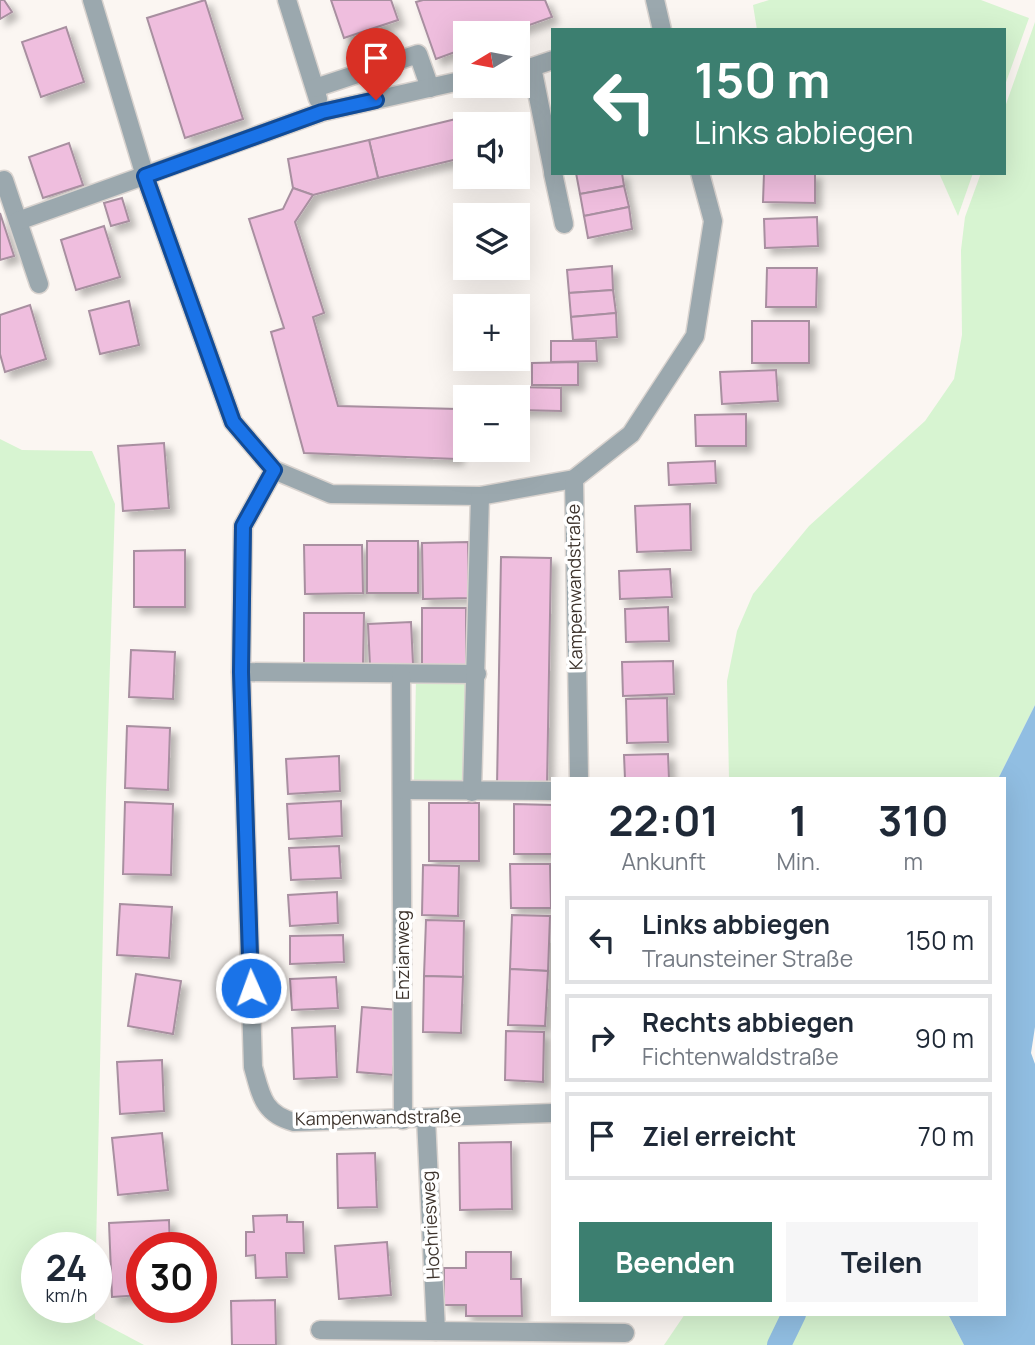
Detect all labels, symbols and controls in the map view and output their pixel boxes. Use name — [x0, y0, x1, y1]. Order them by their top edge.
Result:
north arrow — [453, 21, 530, 98]
map controls — [453, 21, 530, 462]
pin — [346, 28, 406, 100]
icon: arrive — [357, 39, 395, 77]
text: 150 m — [694, 46, 830, 113]
icon: left — [579, 56, 670, 147]
text: Links abbiegen — [694, 110, 914, 154]
button: sound — [453, 112, 530, 189]
button: layers — [453, 203, 530, 280]
button: + — [453, 294, 530, 371]
button: − — [453, 385, 530, 462]
street label: Kampenwandstraße — [561, 504, 587, 670]
text: 22:01 — [608, 791, 719, 849]
text: 1 — [789, 791, 808, 849]
text: 310 — [878, 791, 949, 849]
text: Ankunft — [622, 845, 706, 877]
text: Min. — [776, 845, 821, 877]
text: m — [904, 845, 923, 877]
text: Links abbiegen — [642, 906, 830, 942]
street label: Enzianweg — [390, 910, 414, 1000]
icon: left — [583, 921, 621, 959]
text: 150 m — [906, 922, 974, 958]
text: Traunsteiner Straße — [642, 942, 853, 974]
position arrow — [214, 951, 288, 1025]
text: Rechts abbiegen — [642, 1004, 854, 1040]
icon: right — [583, 1019, 621, 1057]
text: 90 m — [915, 1020, 974, 1056]
text: Fichtenwaldstraße — [642, 1040, 839, 1072]
street label: Kampenwandstraße — [295, 1104, 461, 1130]
icon: arrive — [583, 1117, 621, 1155]
text: Ziel erreicht — [642, 1118, 796, 1154]
text: 70 m — [918, 1118, 974, 1154]
street label: Hochriesweg — [415, 1170, 445, 1280]
button: Beenden — [579, 1222, 772, 1302]
button: Teilen — [786, 1222, 978, 1302]
speed limit sign: 30 — [126, 1232, 217, 1323]
text: 24 — [46, 1244, 87, 1292]
text: km/h — [46, 1283, 87, 1307]

